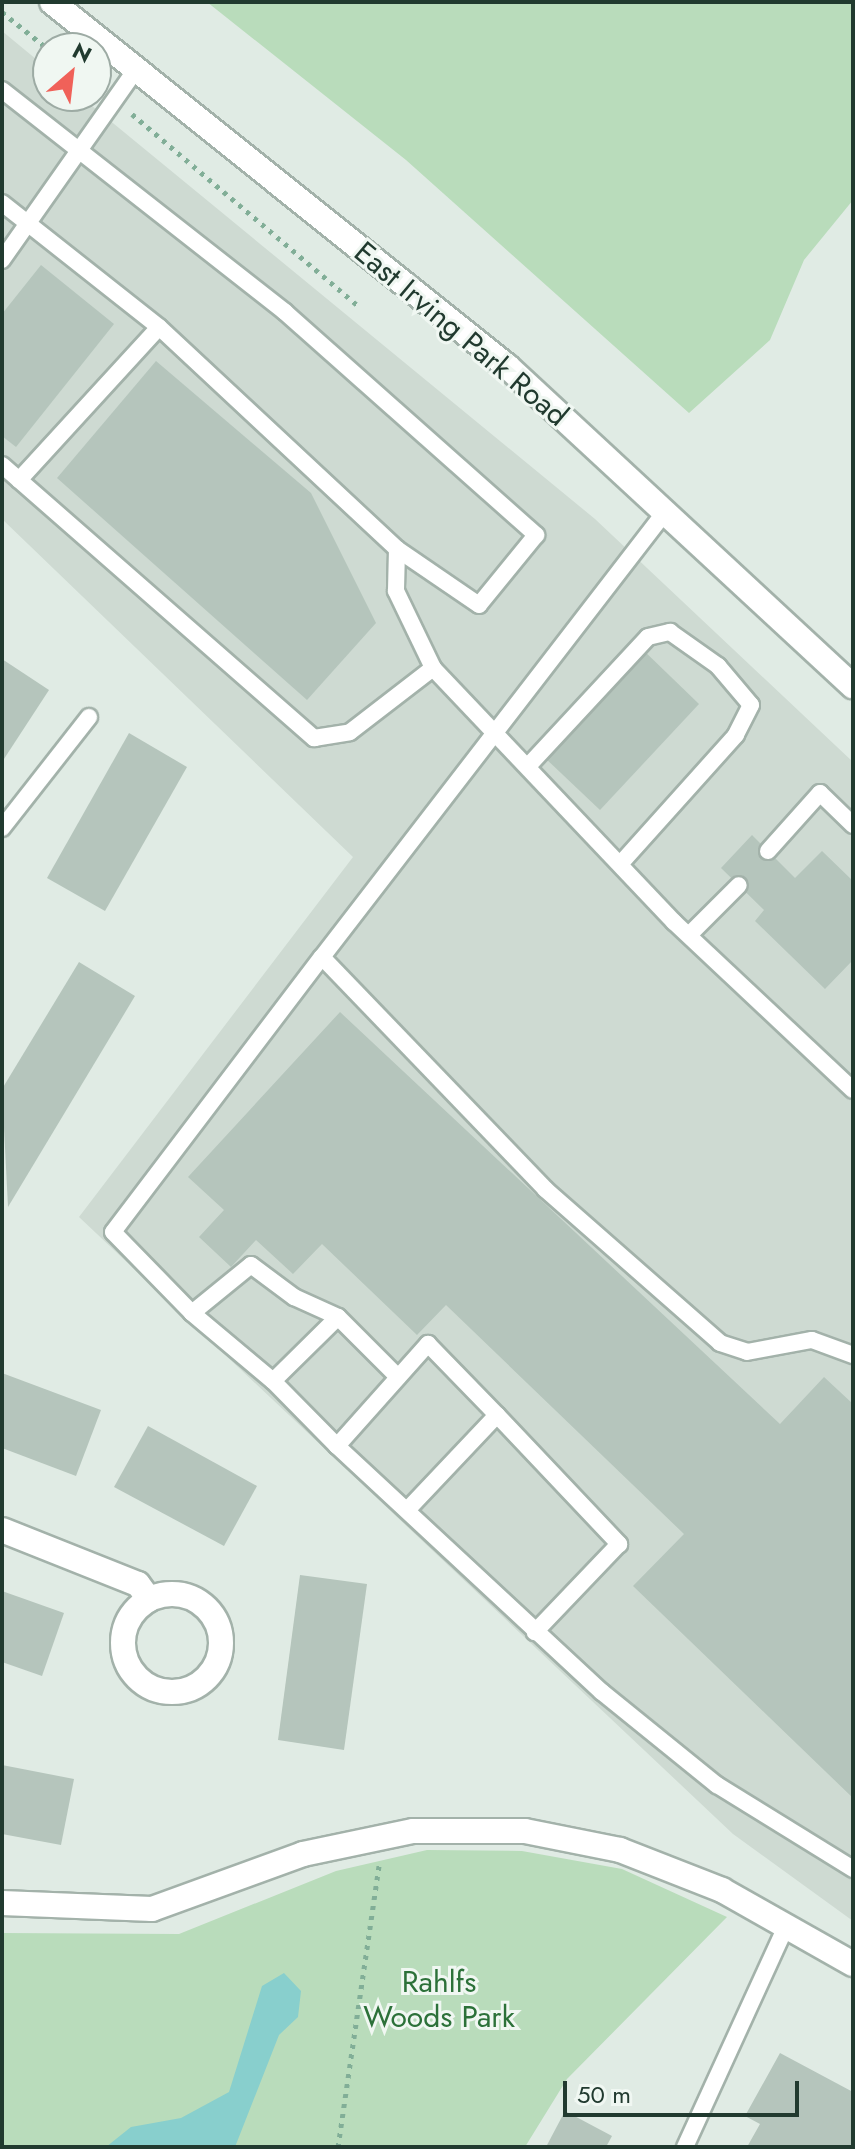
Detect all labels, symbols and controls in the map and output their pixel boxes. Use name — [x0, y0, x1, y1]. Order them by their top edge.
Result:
north arrow — [32, 32, 112, 112]
text: N — [67, 34, 98, 71]
street label: East Irving Park Road — [347, 234, 575, 434]
park label: Rahlfs Woods Park — [363, 1964, 515, 2034]
scale bar — [567, 2065, 803, 2115]
text: 50 m — [577, 2077, 631, 2112]

